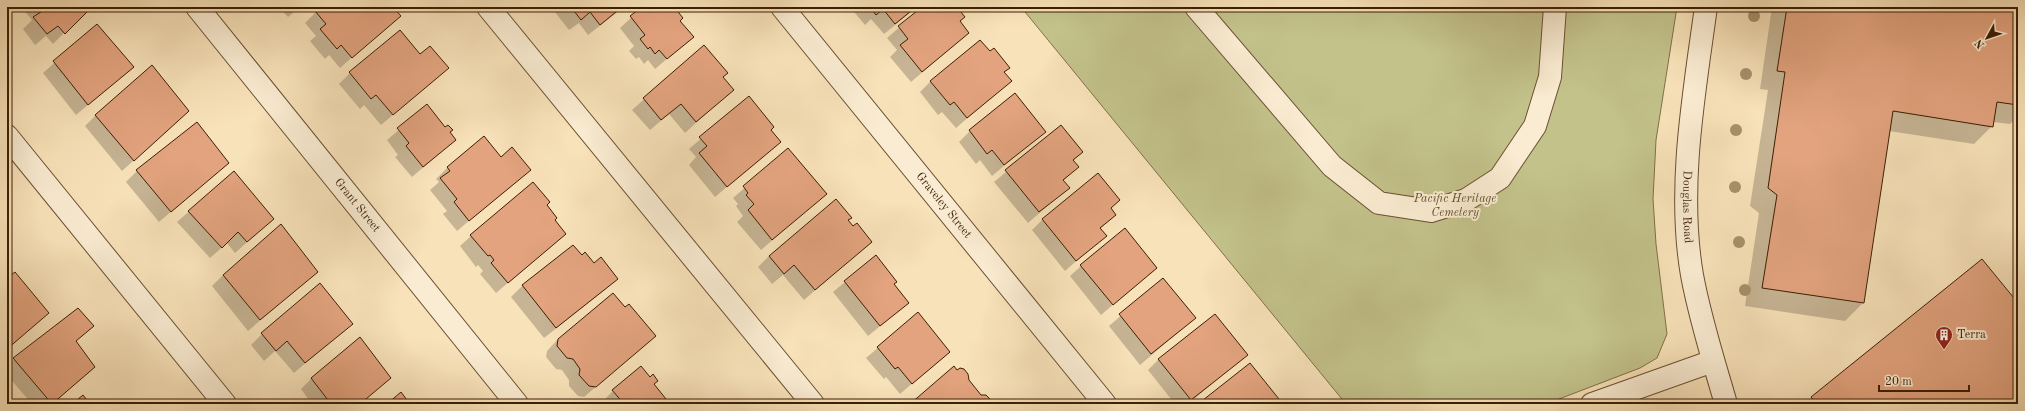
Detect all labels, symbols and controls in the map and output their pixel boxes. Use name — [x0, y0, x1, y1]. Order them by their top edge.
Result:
north arrow — [1967, 18, 2007, 58]
text: N — [1973, 36, 1987, 50]
street label: Graveley Street — [913, 170, 974, 241]
street label: Douglas Road — [1680, 170, 1694, 244]
street label: Grant Street — [332, 176, 382, 235]
park label: Pacific Heritage Cemetery — [1413, 193, 1496, 219]
building icon: Terra — [1934, 325, 1954, 350]
place label: Terra — [1957, 329, 1986, 341]
scale bar — [1879, 367, 1969, 393]
text: 20 m — [1885, 376, 1912, 388]

